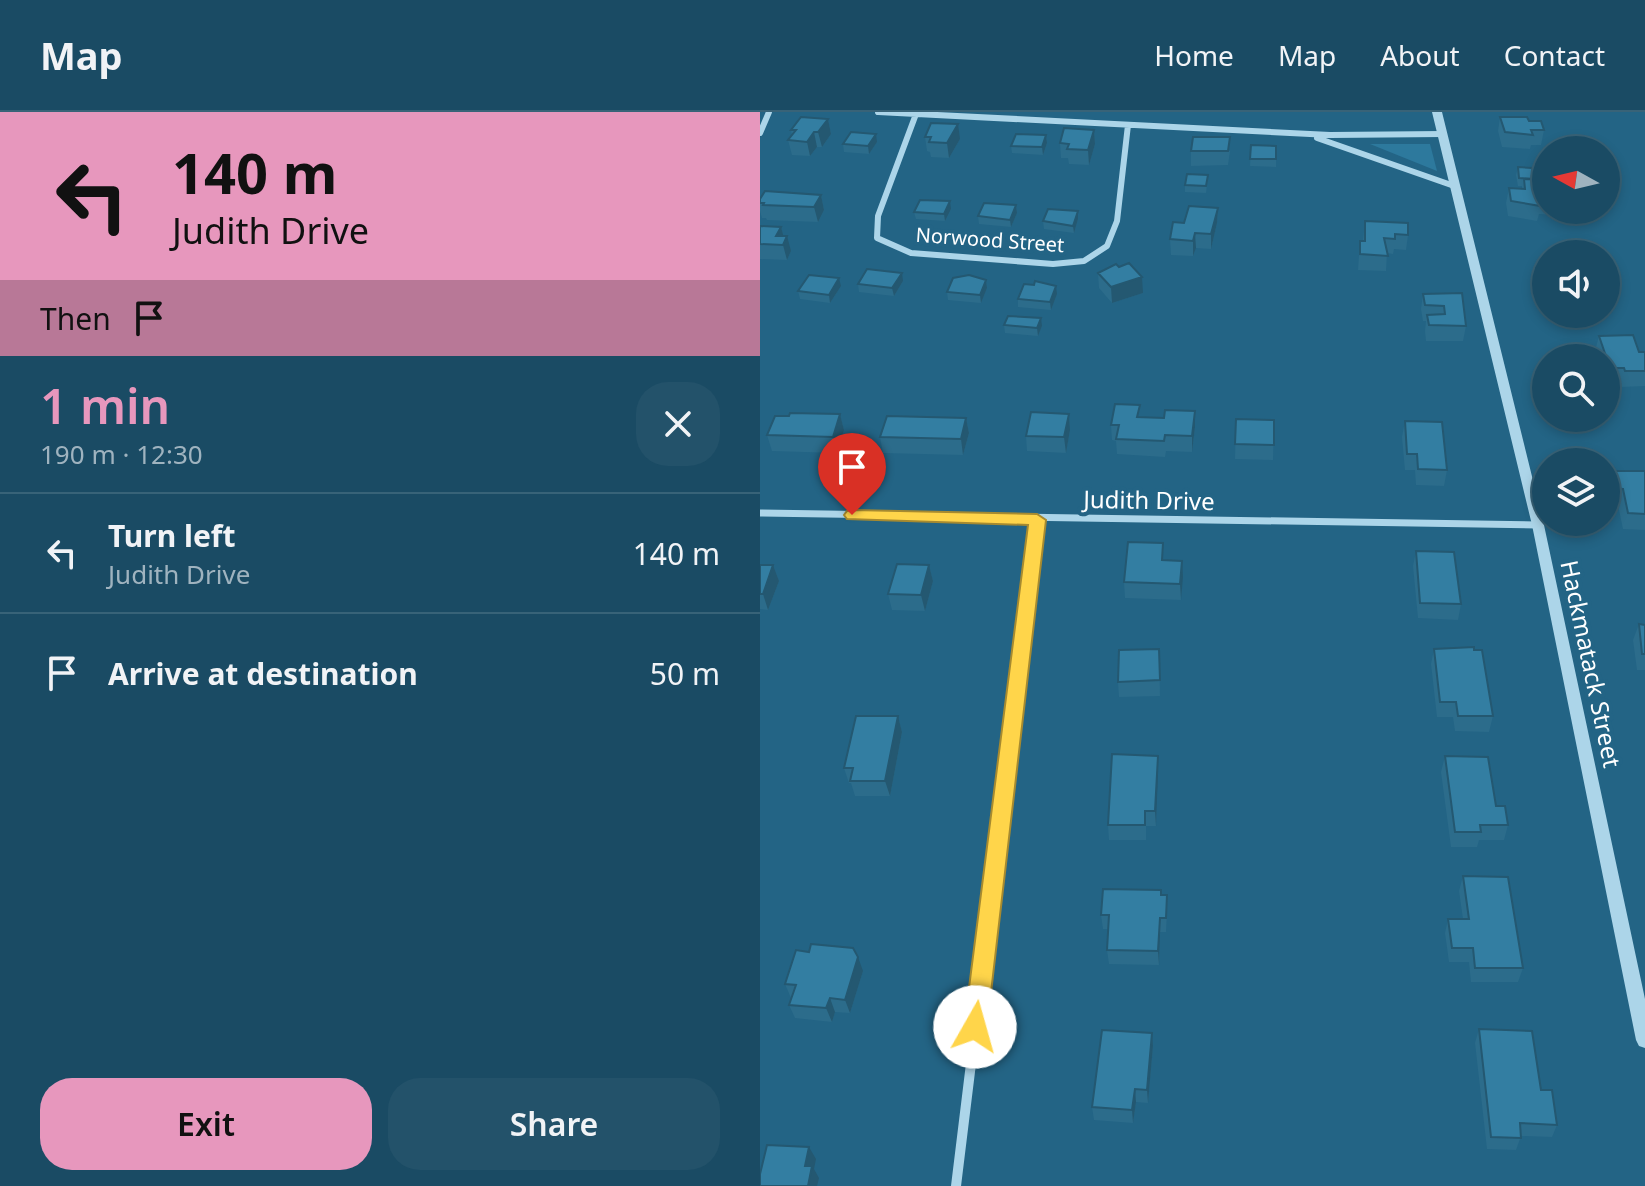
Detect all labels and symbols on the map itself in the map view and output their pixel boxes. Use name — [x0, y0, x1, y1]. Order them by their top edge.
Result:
north arrow — [1532, 136, 1620, 224]
street label: Norwood Street — [915, 221, 1065, 258]
pin — [818, 433, 886, 515]
street label: Judith Drive — [1081, 482, 1215, 517]
street label: Hackmatack Street — [1553, 557, 1630, 771]
position arrow — [933, 985, 1017, 1069]

